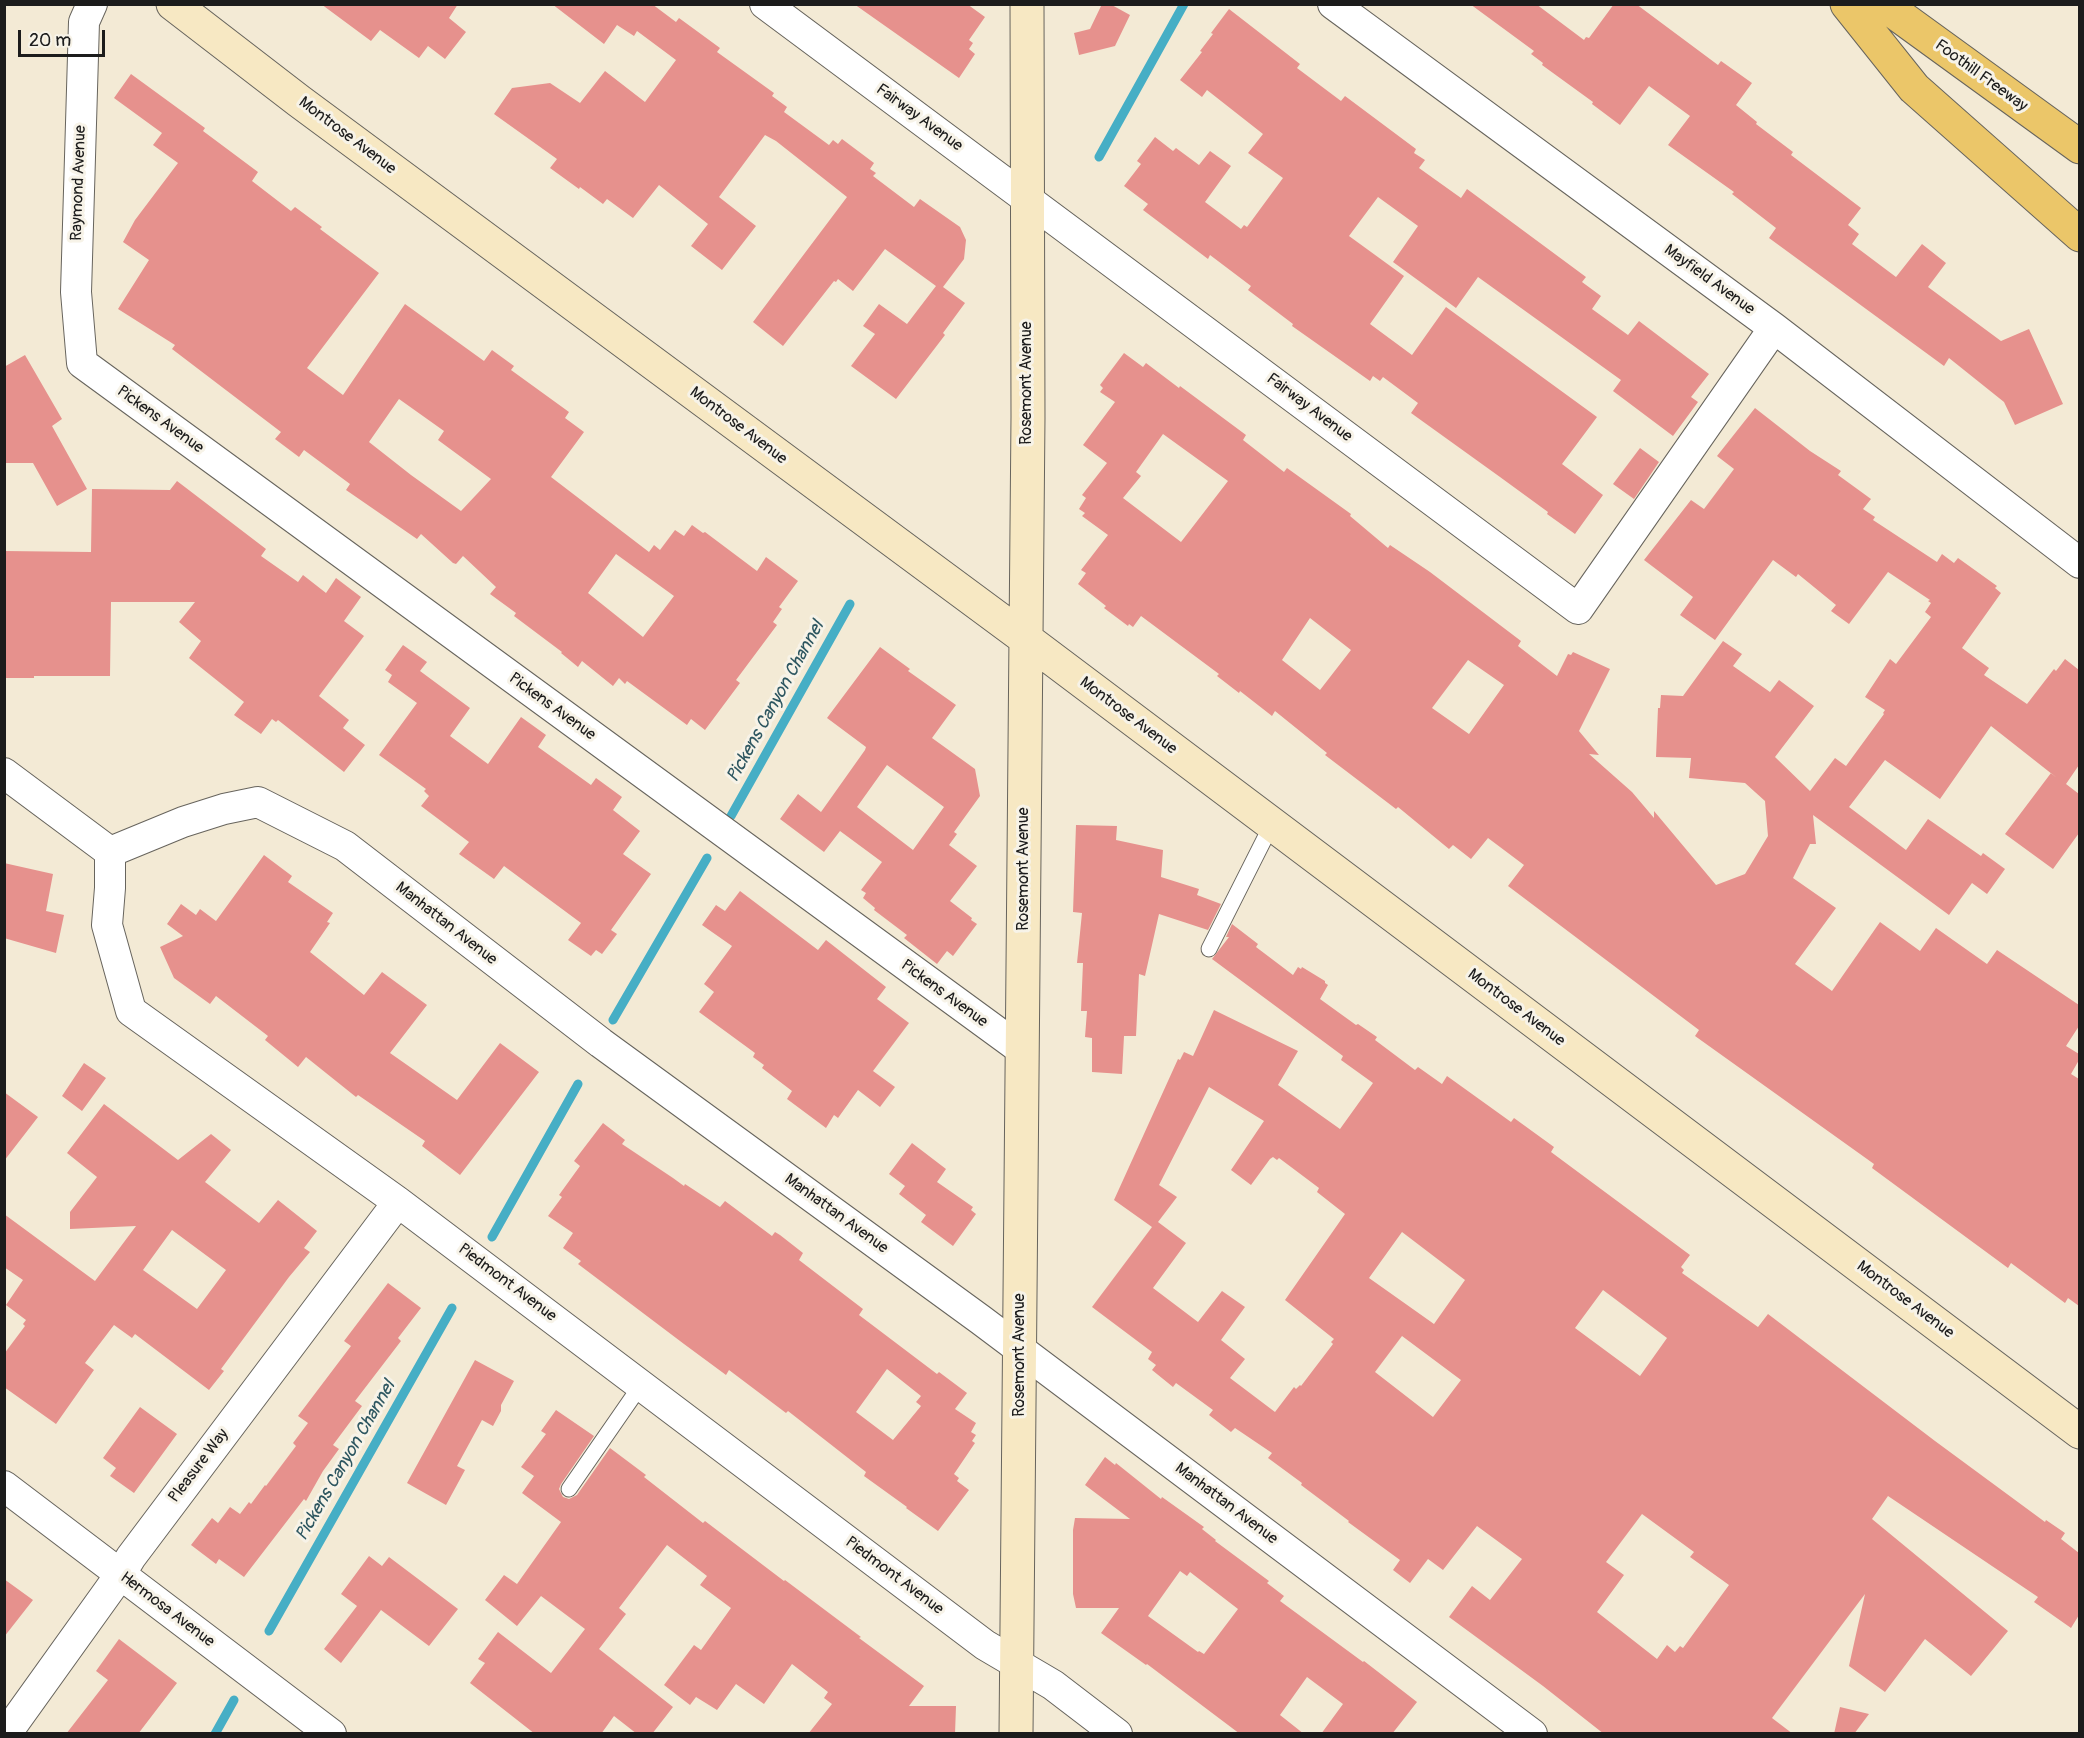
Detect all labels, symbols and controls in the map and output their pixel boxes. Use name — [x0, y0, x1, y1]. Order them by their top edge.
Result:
scale bar — [21, 18, 108, 56]
text: 20 m — [29, 29, 71, 52]
street label: Foothill Freeway — [1931, 36, 2031, 116]
street label: Fairway Avenue — [872, 80, 966, 156]
street label: Montrose Avenue — [295, 93, 399, 179]
street label: Raymond Avenue — [67, 125, 91, 241]
street label: Mayfield Avenue — [1660, 241, 1758, 319]
street label: Rosemont Avenue — [1017, 321, 1037, 445]
street label: Fairway Avenue — [1262, 370, 1356, 446]
street label: Pickens Avenue — [113, 382, 207, 458]
street label: Montrose Avenue — [686, 383, 790, 469]
water label: Pickens Canyon Channel — [723, 618, 829, 786]
street label: Pickens Avenue — [505, 669, 599, 745]
street label: Montrose Avenue — [1076, 673, 1180, 759]
street label: Rosemont Avenue — [1014, 807, 1034, 931]
street label: Manhattan Avenue — [391, 878, 501, 970]
street label: Pickens Avenue — [897, 956, 991, 1032]
street label: Montrose Avenue — [1464, 965, 1568, 1051]
street label: Manhattan Avenue — [780, 1170, 892, 1258]
street label: Piedmont Avenue — [454, 1240, 560, 1326]
street label: Montrose Avenue — [1853, 1257, 1957, 1343]
street label: Rosemont Avenue — [1010, 1293, 1030, 1417]
water label: Pickens Canyon Channel — [291, 1377, 401, 1545]
street label: Pleasure Way — [165, 1425, 233, 1507]
street label: Manhattan Avenue — [1171, 1459, 1281, 1549]
street label: Piedmont Avenue — [841, 1533, 947, 1619]
street label: Hermosa Avenue — [116, 1568, 218, 1652]

